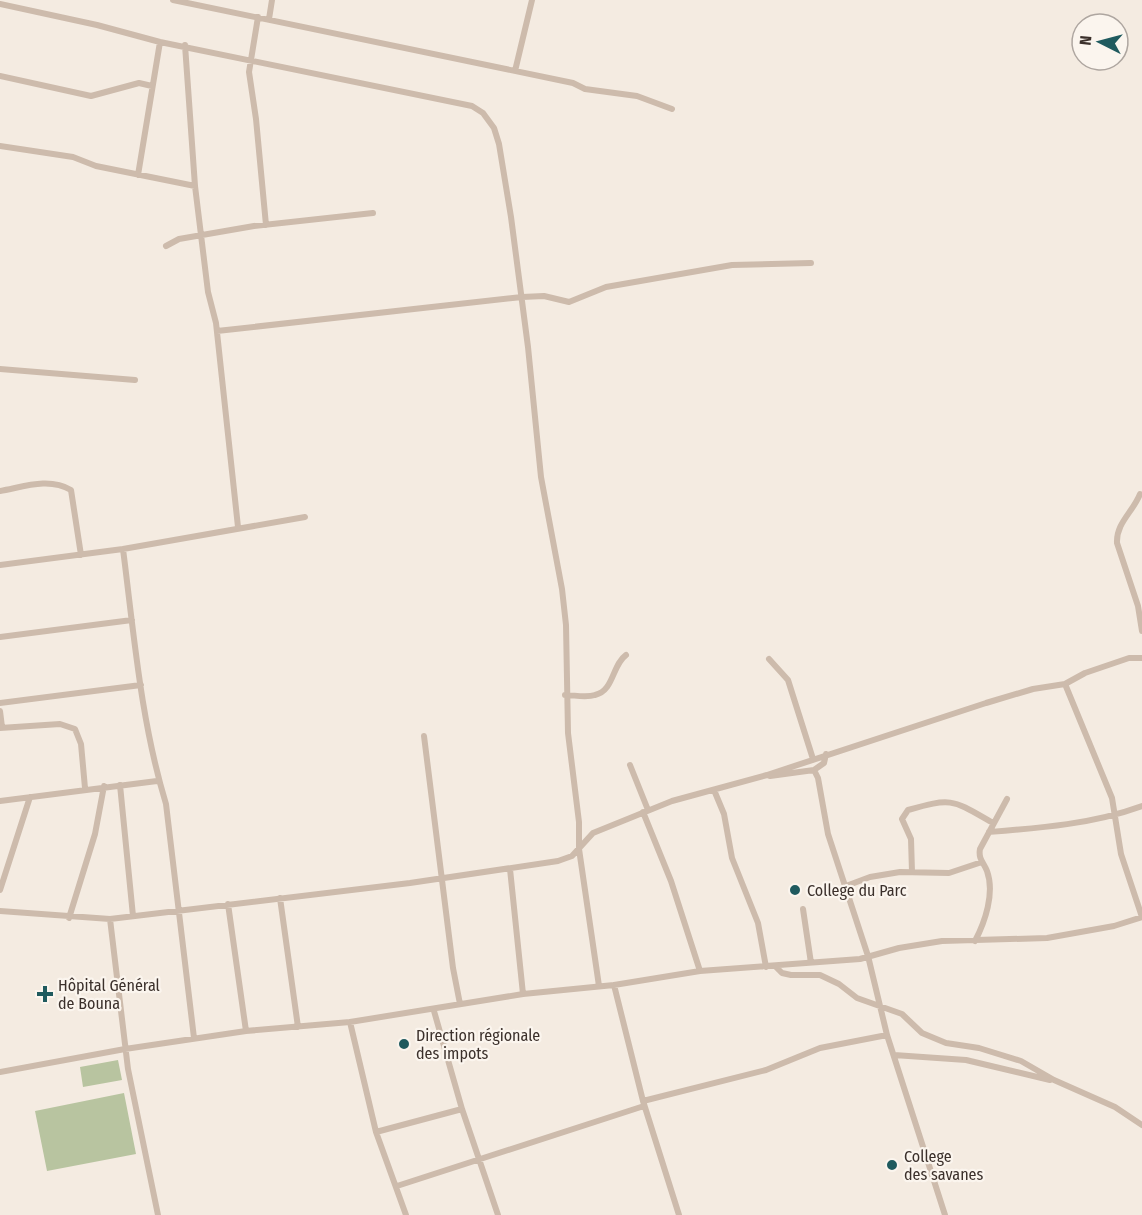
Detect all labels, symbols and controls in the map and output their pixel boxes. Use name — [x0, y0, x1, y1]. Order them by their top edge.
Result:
north arrow — [1070, 12, 1130, 72]
text: N — [1076, 35, 1096, 46]
place label: College du Parc — [807, 881, 907, 900]
marker: College du Parc — [788, 883, 802, 897]
place label: Hôpital Général de Bouna — [58, 976, 160, 1013]
marker: Hôpital Général de Bouna — [36, 985, 54, 1003]
place label: Direction régionale des impots — [416, 1026, 540, 1063]
marker: Direction régionale des impots — [397, 1037, 411, 1051]
place label: College des savanes — [904, 1147, 983, 1184]
marker: College des savanes — [885, 1158, 899, 1172]

